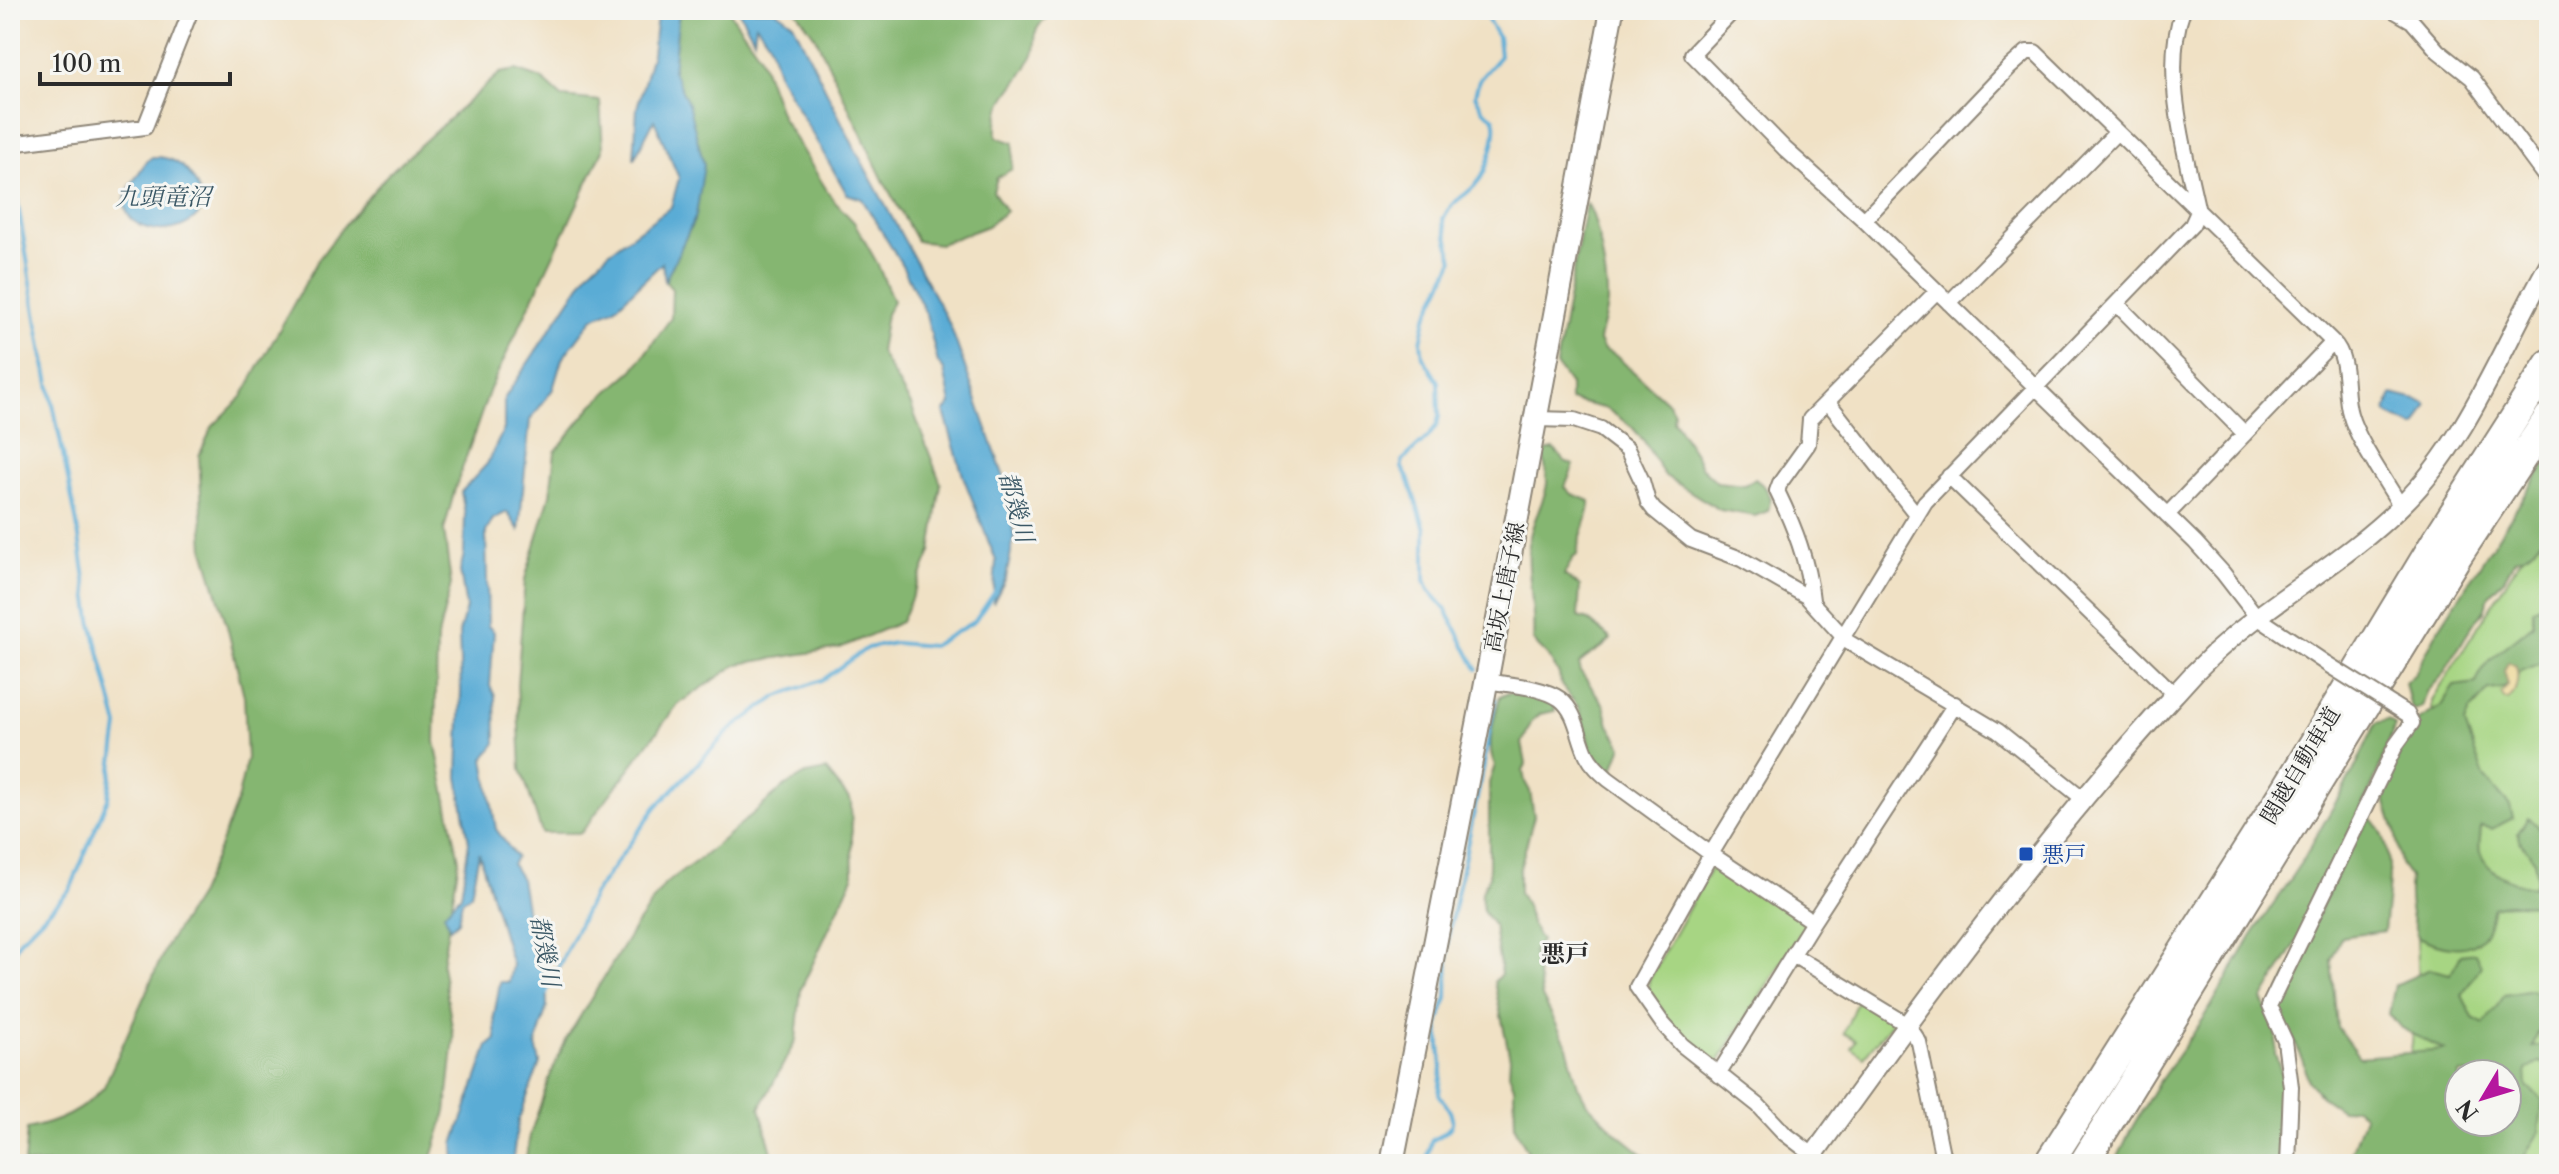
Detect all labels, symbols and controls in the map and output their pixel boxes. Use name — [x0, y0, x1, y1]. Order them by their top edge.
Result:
scale bar — [40, 36, 230, 86]
text: 100 m — [52, 49, 121, 78]
water label: 九頭竜沼 — [115, 182, 215, 211]
water label: 都幾川 — [993, 468, 1041, 548]
street label: 高坂上唐子線 — [1479, 520, 1530, 654]
street label: 関越自動車道 — [2255, 702, 2346, 829]
place label: 悪戸 — [2042, 841, 2086, 868]
marker: 悪戸 — [2017, 845, 2035, 863]
water label: 都幾川 — [525, 913, 567, 992]
district label: 悪戸 — [1541, 939, 1589, 968]
north arrow — [2443, 1058, 2523, 1138]
text: N — [2451, 1094, 2484, 1126]

